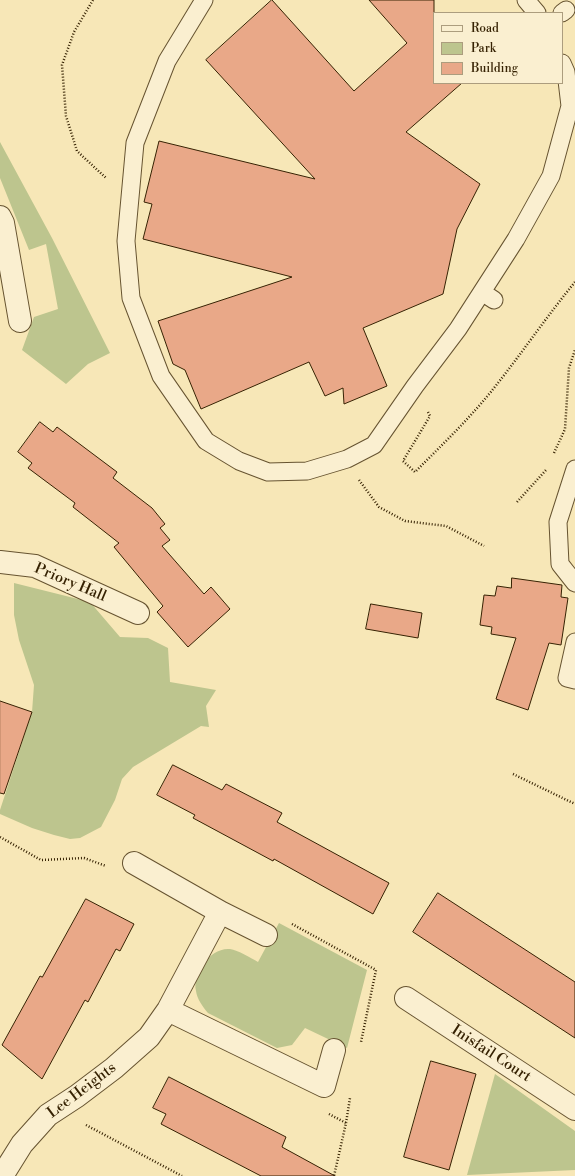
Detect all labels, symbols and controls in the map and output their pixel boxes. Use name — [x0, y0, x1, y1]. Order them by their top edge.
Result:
legend — [433, 12, 563, 84]
text: Road — [471, 21, 499, 36]
text: Park — [471, 41, 496, 56]
text: Building — [471, 61, 518, 76]
street label: Priory Hall — [31, 560, 109, 606]
street label: Inisfail Court — [448, 1022, 534, 1086]
street label: Lee Heights — [44, 1059, 120, 1123]

